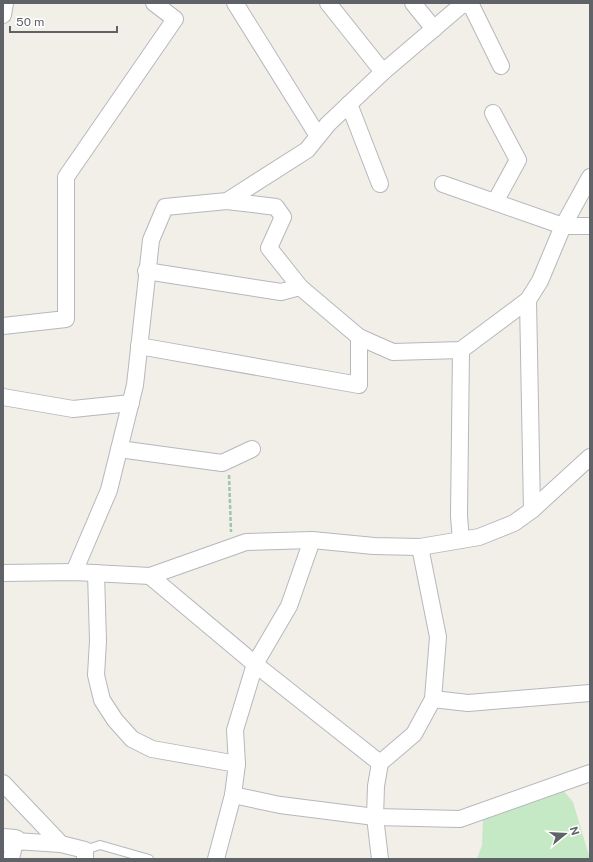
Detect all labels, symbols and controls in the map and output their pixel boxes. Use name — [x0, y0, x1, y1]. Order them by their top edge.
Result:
scale bar — [10, 8, 117, 34]
text: 50 m — [16, 15, 44, 29]
north arrow — [545, 814, 585, 854]
text: N — [567, 825, 582, 837]

